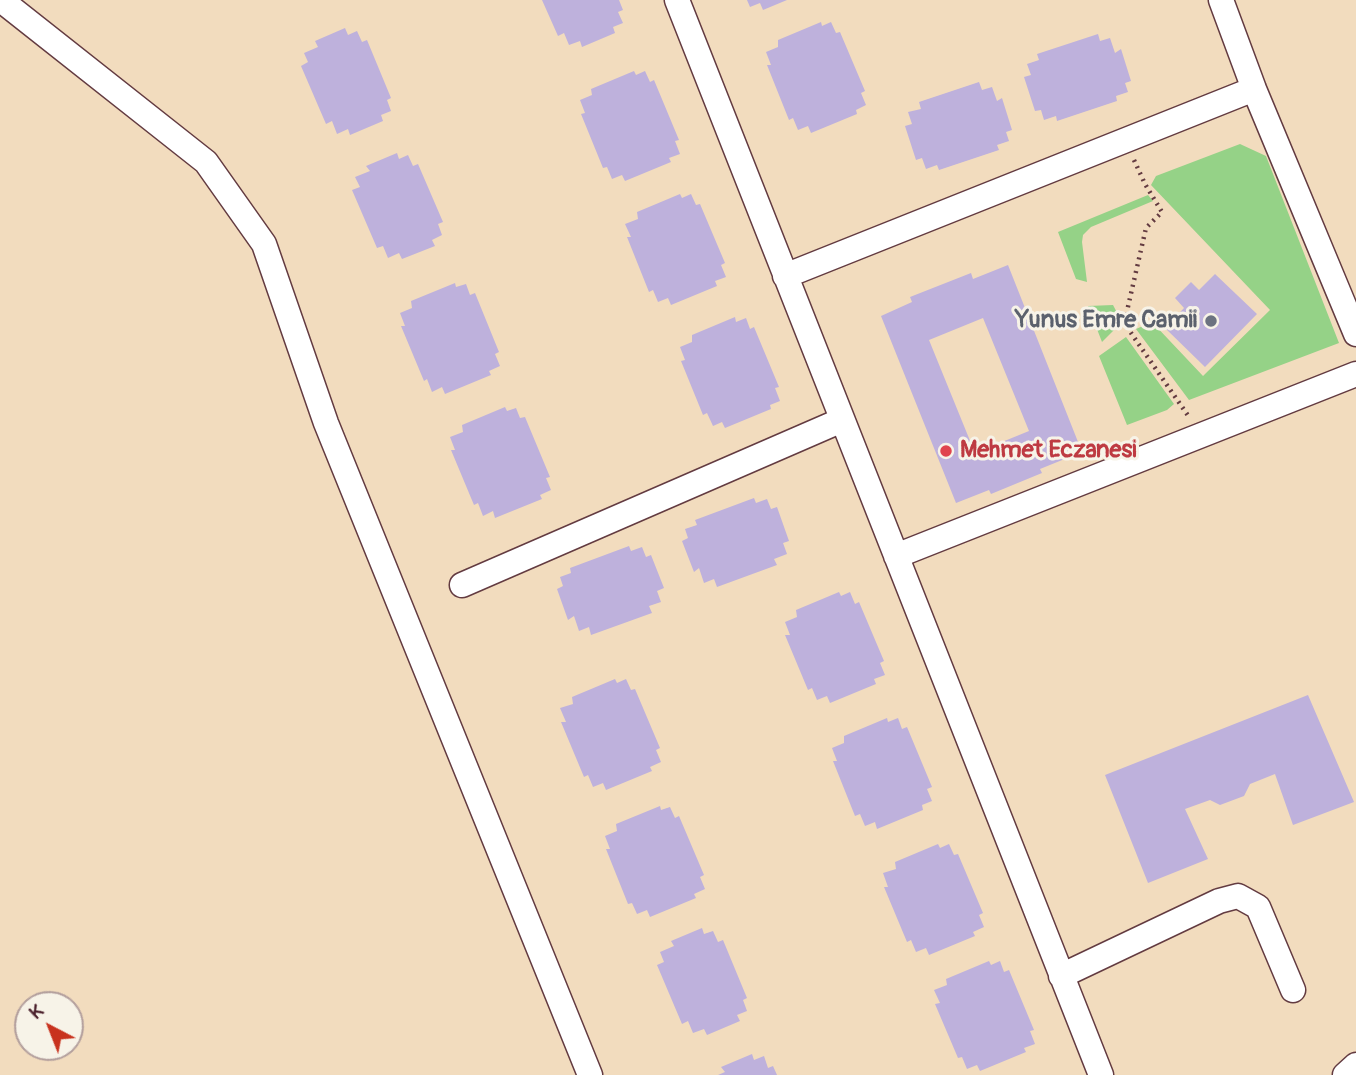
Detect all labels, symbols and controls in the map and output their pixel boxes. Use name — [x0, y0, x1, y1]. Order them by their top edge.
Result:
place label: Yunus Emre Camii — [1015, 307, 1197, 335]
marker: Yunus Emre Camii — [1203, 313, 1219, 329]
place label: Mehmet Eczanesi — [960, 437, 1136, 465]
marker: Mehmet Eczanesi — [938, 443, 954, 459]
north arrow — [14, 991, 84, 1061]
text: K — [24, 999, 49, 1025]

